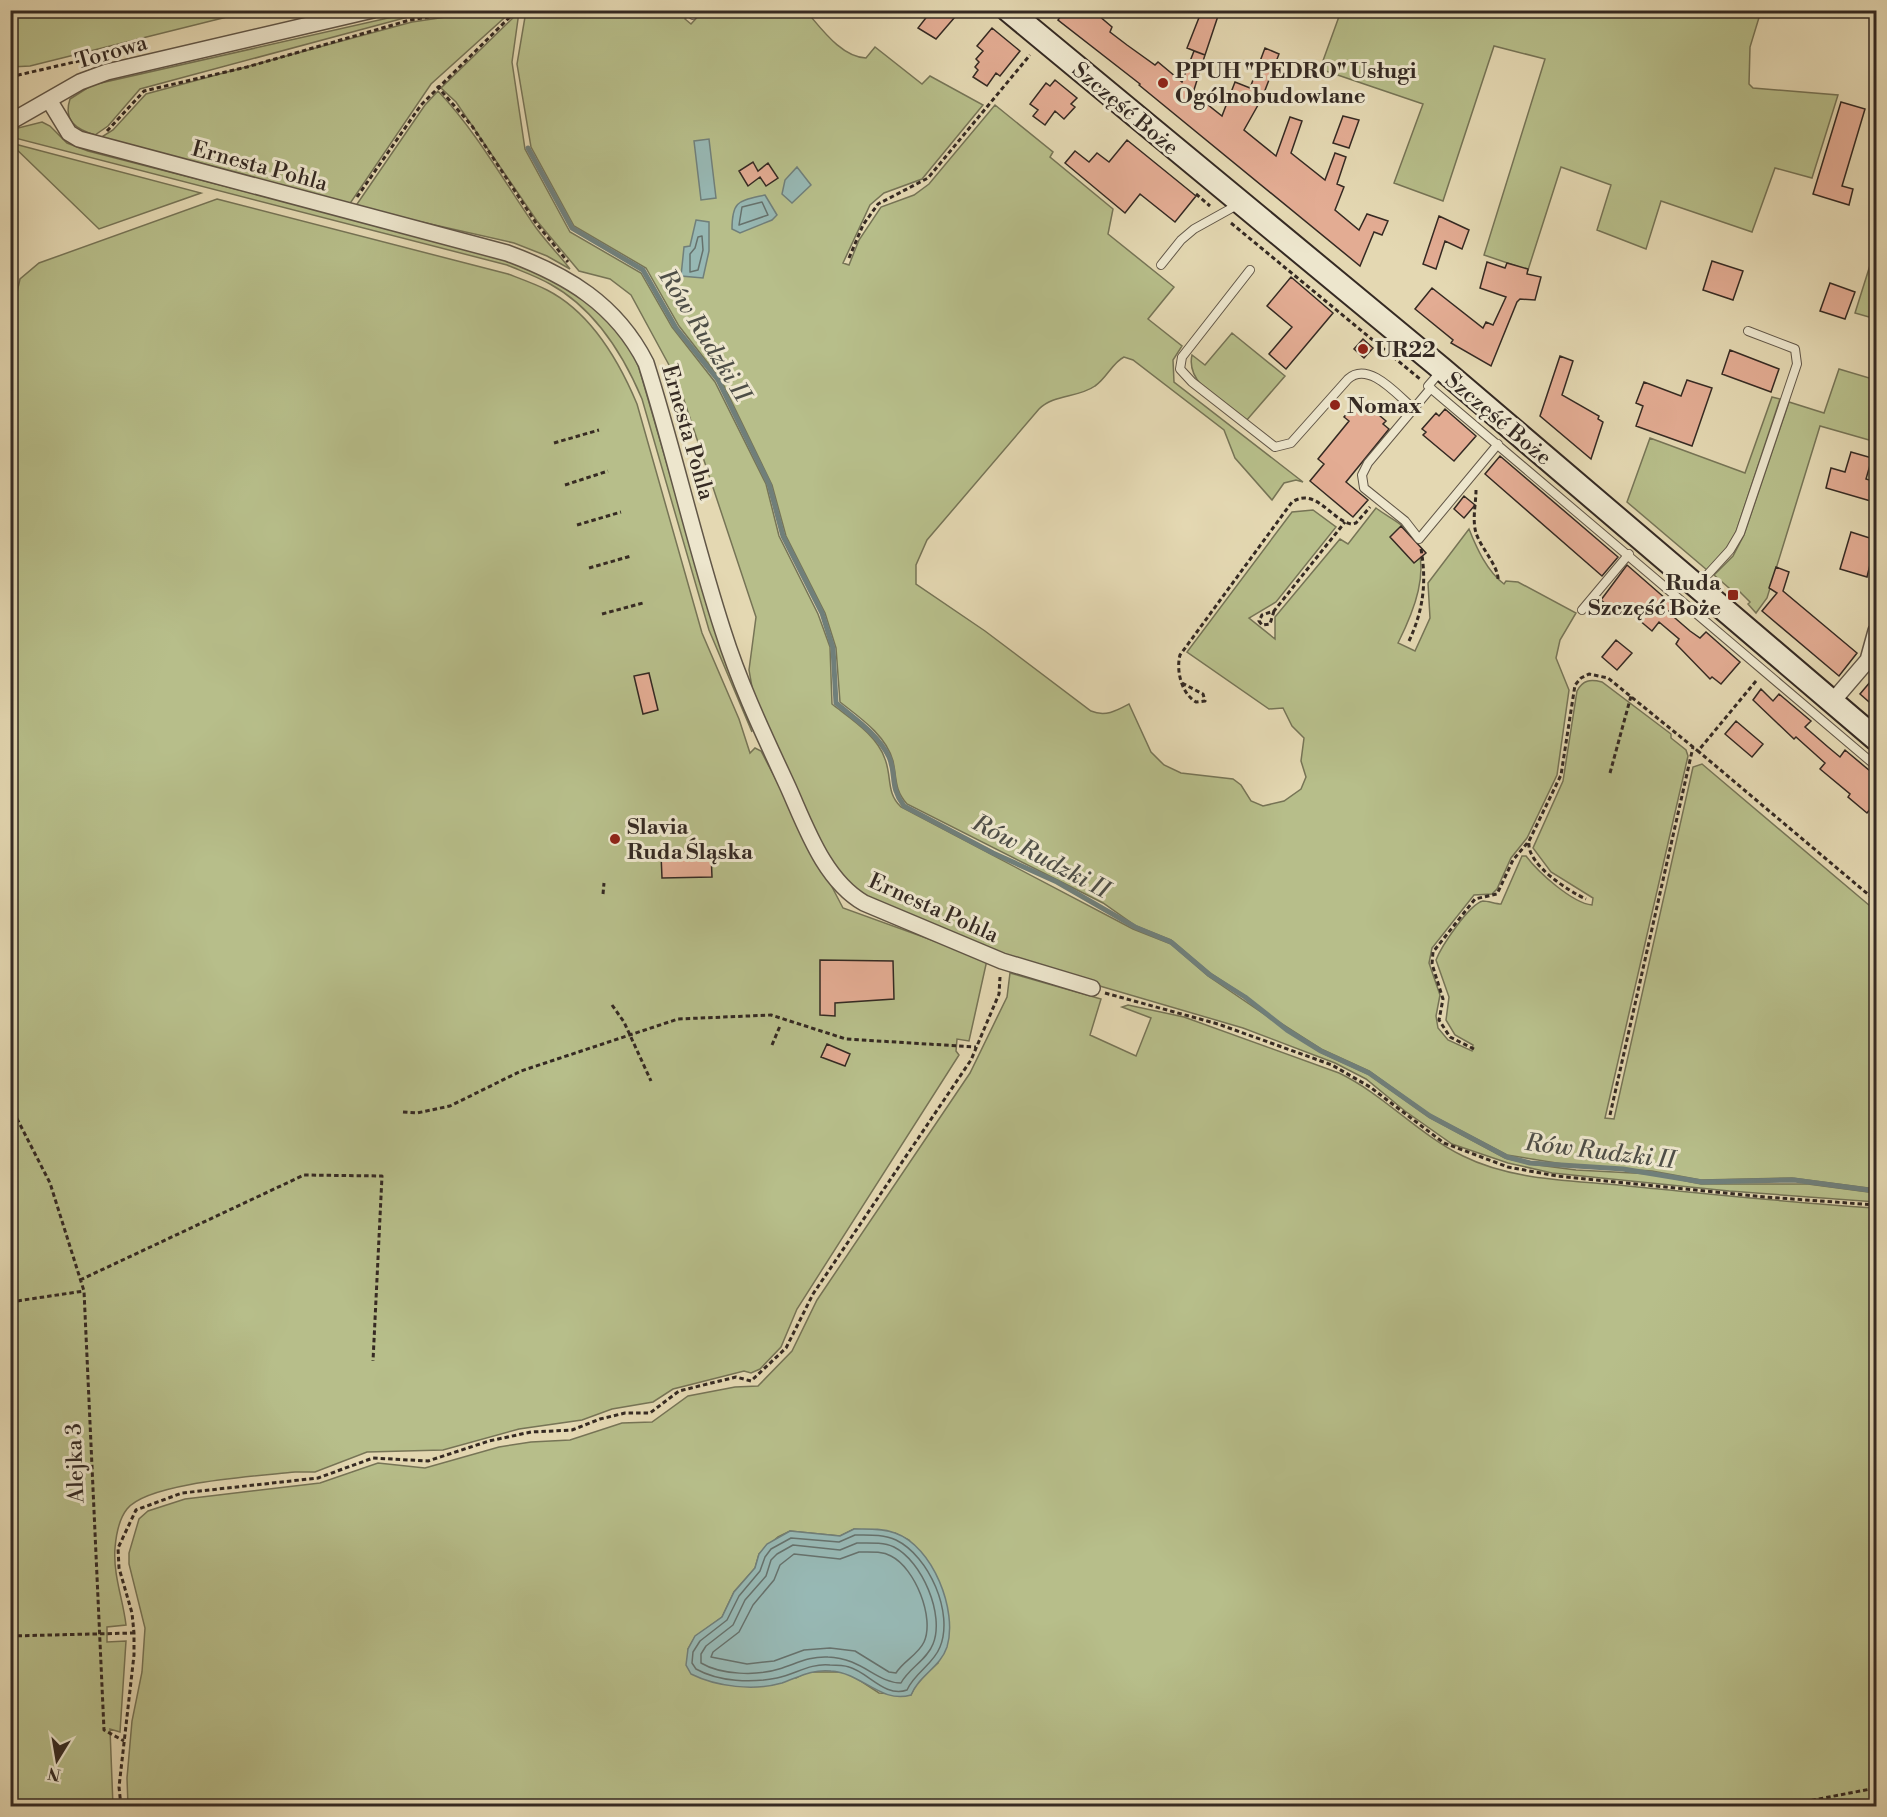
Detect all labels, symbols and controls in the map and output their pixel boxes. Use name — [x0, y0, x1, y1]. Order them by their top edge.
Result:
street label: Torowa — [72, 29, 151, 76]
street label: Szczęść Boże — [1066, 57, 1184, 162]
place label: PPUH "PEDRO" Usługi Ogólnobudowlane — [1175, 58, 1417, 110]
marker: PPUH "PEDRO" Usługi Ogólnobudowlane — [1156, 76, 1170, 90]
street label: Ernesta Pohla — [189, 135, 331, 198]
water label: Rów Rudzki II — [651, 263, 758, 409]
place label: UR22 — [1375, 337, 1436, 364]
marker: UR22 — [1356, 342, 1370, 356]
street label: Ernesta Pohla — [655, 362, 720, 504]
street label: Szczęść Boże — [1439, 367, 1557, 472]
place label: Nomax — [1347, 393, 1422, 420]
marker: Nomax — [1328, 398, 1342, 412]
place label: Ruda Szczęść Boże — [1588, 570, 1722, 622]
marker: Ruda Szczęść Boże — [1726, 588, 1740, 602]
water label: Rów Rudzki II — [966, 808, 1116, 907]
place label: Slavia Ruda Śląska — [627, 814, 754, 866]
marker: Slavia Ruda Śląska — [608, 832, 622, 846]
street label: Ernesta Pohla — [864, 868, 1003, 949]
water label: Rów Rudzki II — [1522, 1128, 1679, 1176]
street label: Alejka 3 — [61, 1423, 90, 1504]
north arrow — [27, 1730, 87, 1790]
text: N — [46, 1763, 62, 1785]

